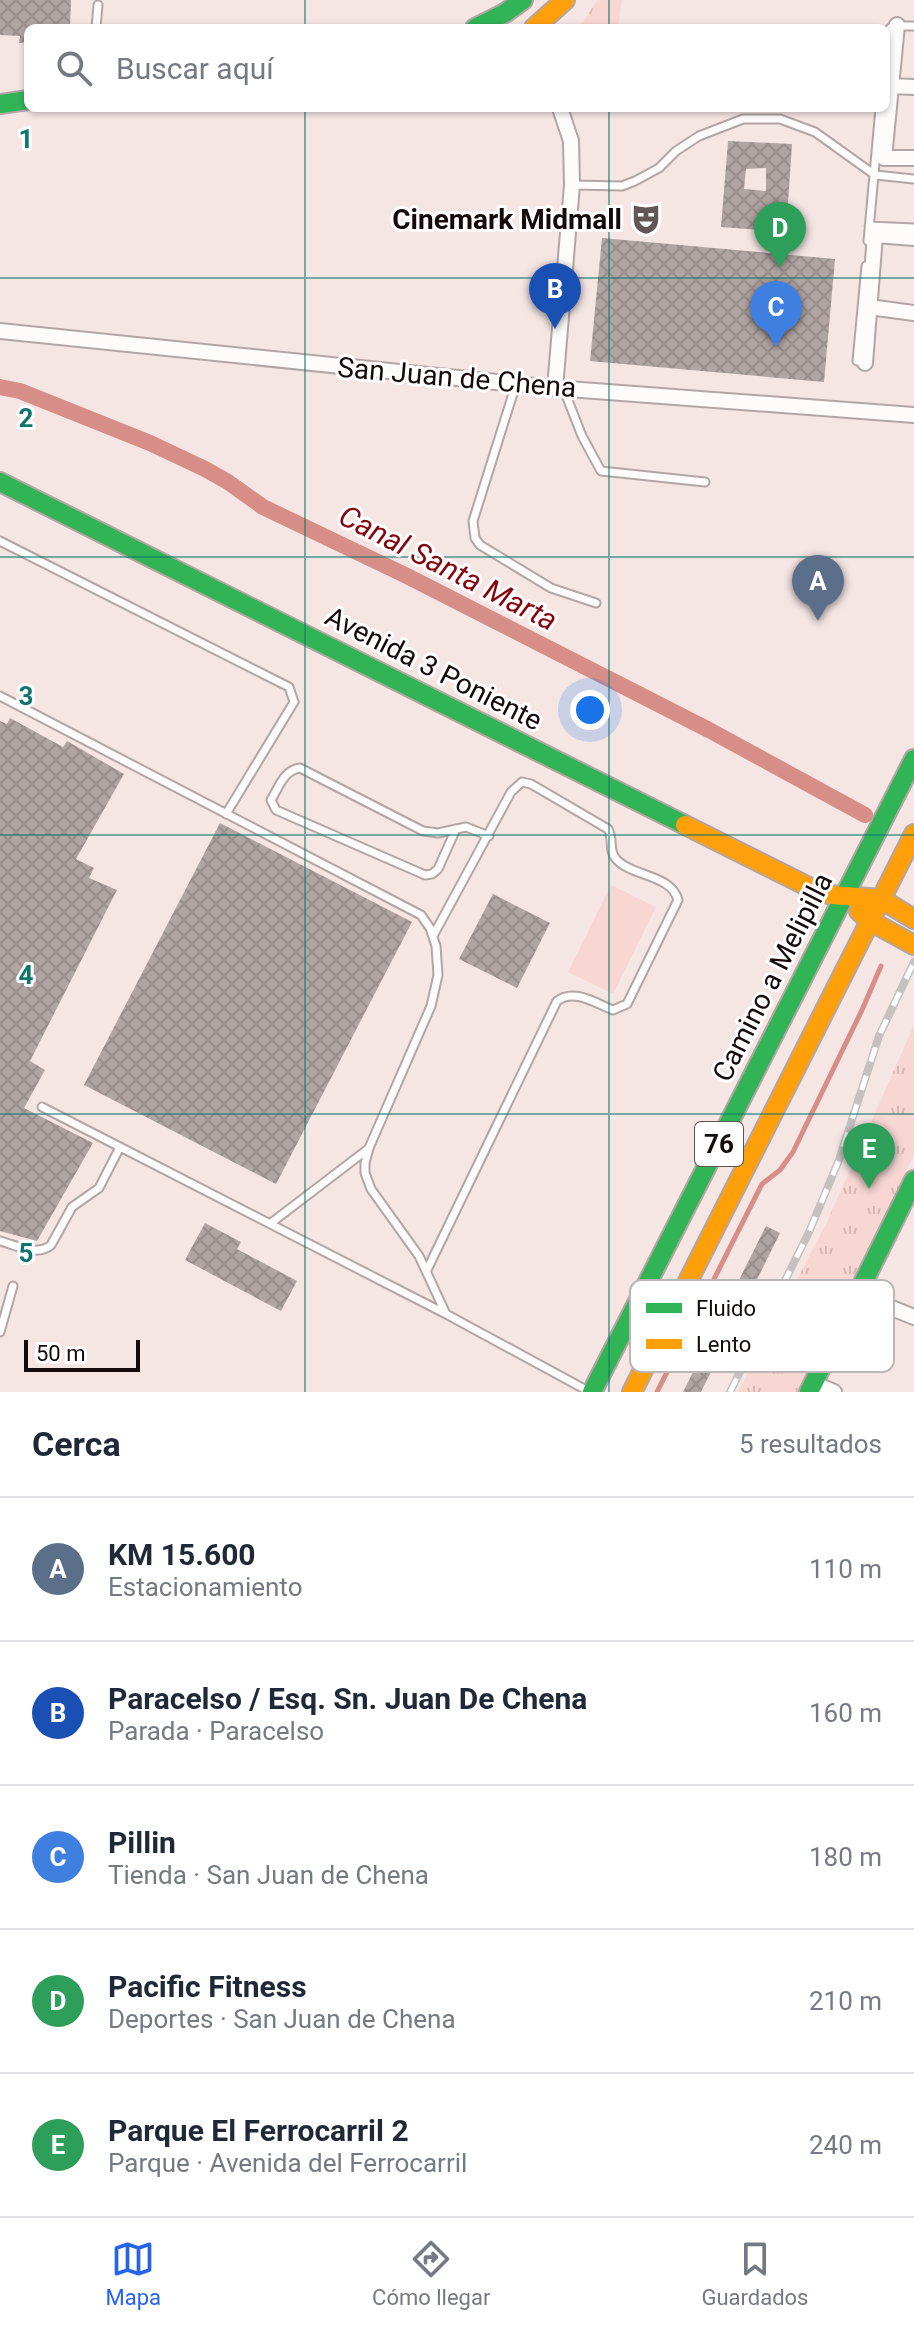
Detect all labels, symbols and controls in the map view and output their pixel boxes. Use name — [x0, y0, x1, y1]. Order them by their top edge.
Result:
search box — [24, 24, 890, 112]
icon: search — [52, 46, 96, 90]
text: Buscar aquí — [116, 51, 274, 86]
text: 1 — [19, 124, 33, 154]
theatre icon: Cinemark Midmall — [629, 202, 663, 236]
pin: D — [754, 202, 806, 268]
place label: Cinemark Midmall — [392, 203, 622, 236]
pin: B — [529, 263, 581, 329]
pin: C — [750, 281, 802, 347]
street label: San Juan de Chena — [336, 351, 578, 404]
text: 2 — [19, 403, 33, 433]
water label: Canal Santa Marta — [333, 497, 563, 638]
pin: A — [792, 555, 844, 621]
street label: Avenida 3 Poniente — [320, 600, 548, 737]
text: 3 — [19, 681, 33, 711]
your location — [570, 690, 610, 730]
street label: Camino a Melipilla — [706, 867, 839, 1087]
text: 4 — [19, 960, 34, 990]
road number: 76 — [695, 1122, 743, 1166]
pin: E — [843, 1123, 895, 1189]
text: 5 — [19, 1238, 33, 1268]
legend — [630, 1280, 894, 1372]
text: Fluido — [696, 1296, 756, 1321]
text: Lento — [696, 1332, 751, 1357]
scale bar — [24, 1336, 140, 1372]
text: 50 m — [36, 1341, 85, 1366]
text: Cerca — [32, 1424, 121, 1464]
text: 5 resultados — [739, 1429, 882, 1459]
text: KM 15.600 — [108, 1537, 256, 1572]
text: A — [49, 1554, 67, 1584]
text: 110 m — [809, 1554, 882, 1584]
text: Estacionamiento — [108, 1572, 302, 1602]
text: Paracelso / Esq. Sn. Juan De Chena — [108, 1681, 587, 1716]
text: B — [50, 1698, 66, 1728]
text: 160 m — [809, 1698, 882, 1728]
text: Parada · Paracelso — [108, 1716, 324, 1746]
text: Pillin — [108, 1825, 176, 1860]
text: C — [49, 1842, 67, 1872]
text: 180 m — [809, 1842, 882, 1872]
text: Tienda · San Juan de Chena — [108, 1860, 429, 1890]
text: Pacific Fitness — [108, 1969, 307, 2004]
text: D — [50, 1986, 66, 2016]
text: 210 m — [809, 1986, 882, 2016]
text: Deportes · San Juan de Chena — [108, 2004, 456, 2034]
text: Parque El Ferrocarril 2 — [108, 2113, 409, 2148]
text: E — [51, 2130, 65, 2160]
text: 240 m — [809, 2130, 882, 2160]
text: Parque · Avenida del Ferrocarril — [108, 2148, 467, 2178]
tab: Mapa — [106, 2237, 161, 2310]
tab: Cómo llegar — [372, 2237, 490, 2310]
tab: Guardados — [701, 2237, 808, 2310]

